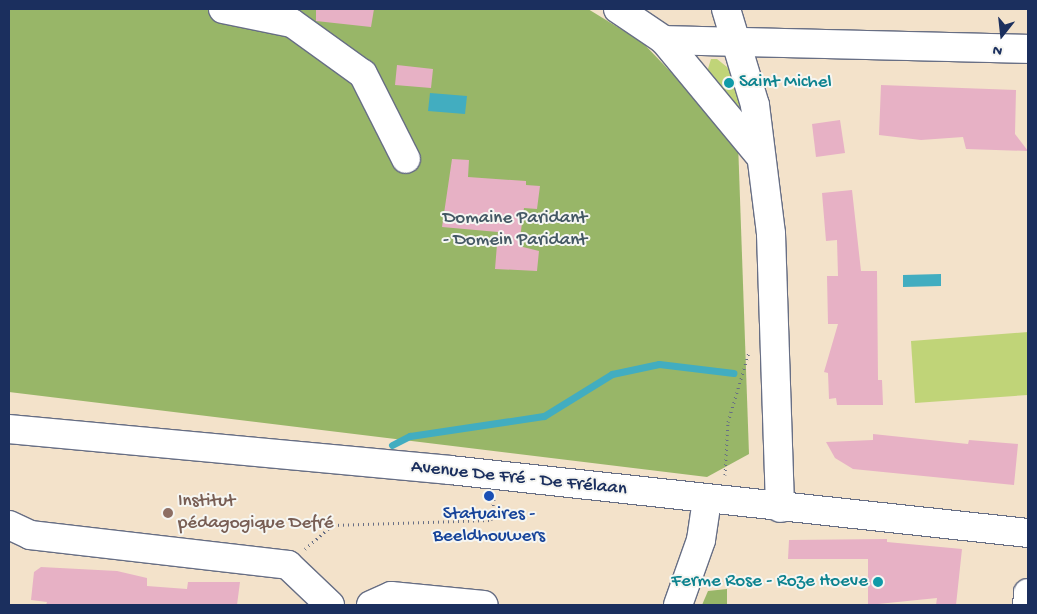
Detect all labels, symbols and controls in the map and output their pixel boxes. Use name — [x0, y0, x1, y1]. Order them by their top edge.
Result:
north arrow — [977, 10, 1027, 60]
text: N — [991, 40, 1004, 59]
place label: Saint Michel — [739, 72, 832, 94]
marker: Saint Michel — [723, 77, 735, 89]
park label: Domaine Paridant - Domein Paridant — [443, 208, 587, 252]
street label: Avenue De Fré - De Frélaan — [410, 456, 628, 502]
marker: Statuaires - Beeldhouwers — [483, 490, 495, 502]
place label: Institut pédagogique Defré — [178, 491, 334, 535]
place label: Statuaires - Beeldhouwers — [433, 504, 545, 548]
marker: Institut pédagogique Defré — [162, 507, 174, 519]
place label: Ferme Rose - Roze Hoeve — [671, 571, 868, 593]
marker: Ferme Rose - Roze Hoeve — [872, 576, 884, 588]

